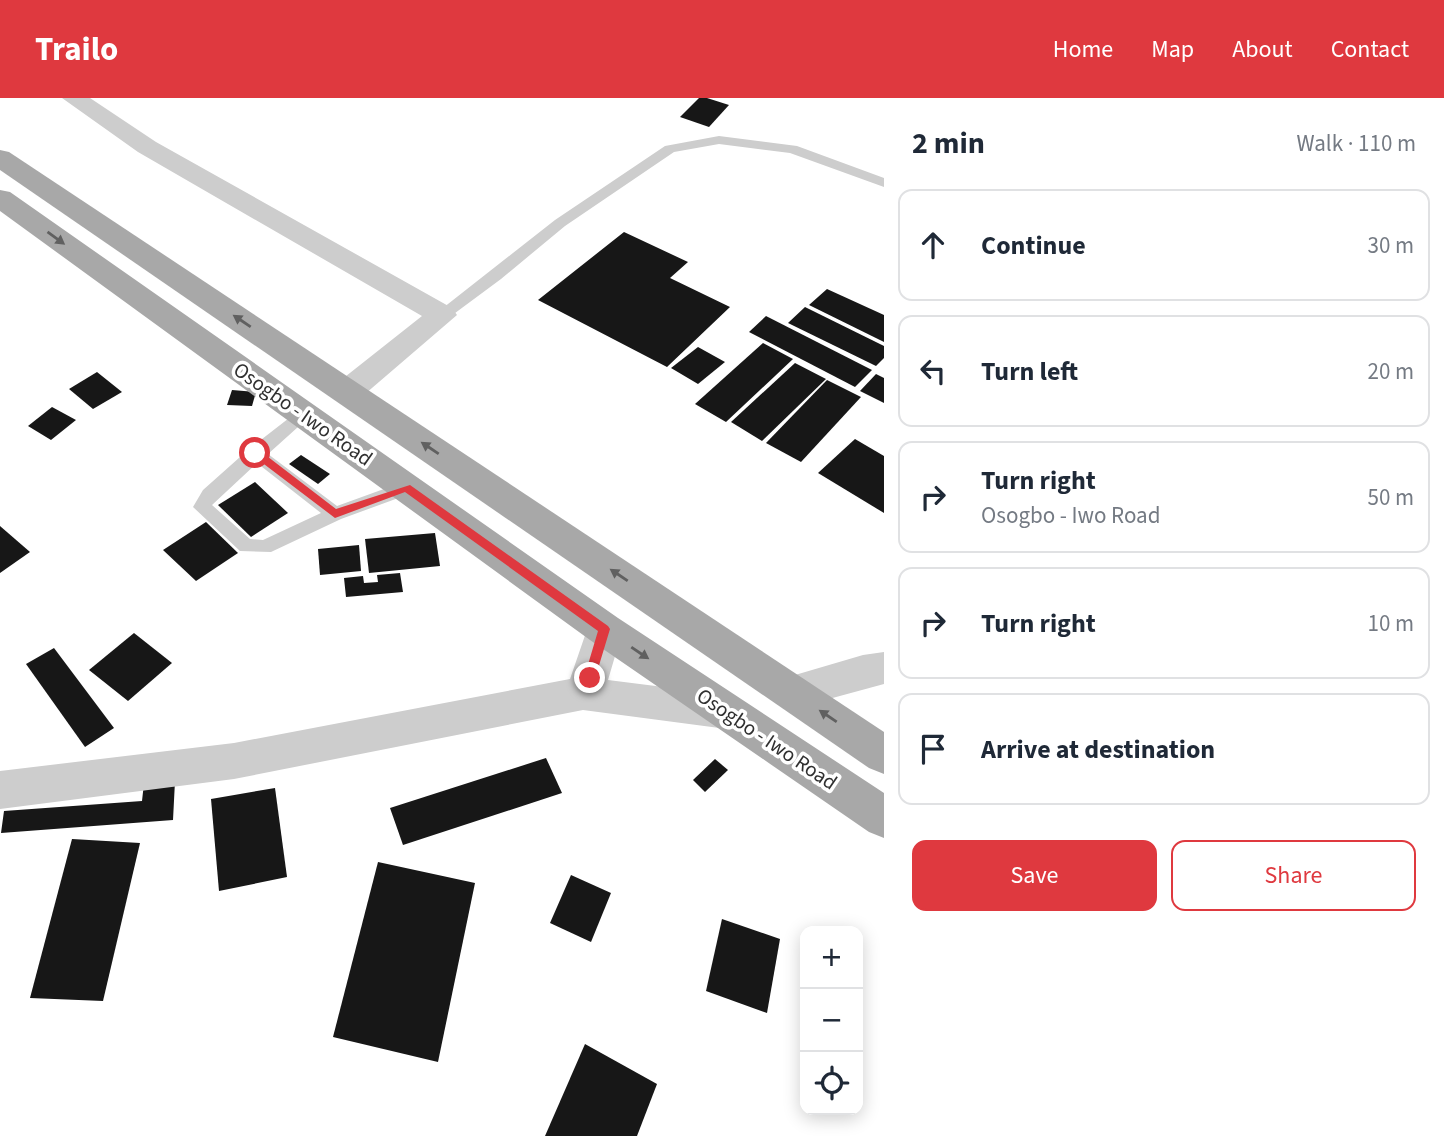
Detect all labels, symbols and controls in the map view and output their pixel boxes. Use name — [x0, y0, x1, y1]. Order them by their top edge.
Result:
text: Trailo — [35, 26, 118, 73]
text: Home — [1053, 32, 1113, 67]
text: Map — [1151, 32, 1194, 67]
text: About — [1232, 32, 1293, 67]
text: Contact — [1331, 32, 1409, 67]
text: 2 min — [912, 122, 985, 165]
text: Walk · 110 m — [1297, 127, 1416, 160]
icon: ahead — [914, 226, 952, 264]
text: Continue — [981, 227, 1086, 264]
text: 30 m — [1367, 229, 1414, 262]
one-way arrow — [46, 231, 65, 245]
one-way arrow — [232, 315, 251, 328]
icon: left — [914, 352, 952, 390]
text: Turn left — [981, 353, 1078, 390]
street label: Osogbo - Iwo Road — [227, 355, 379, 473]
text: 20 m — [1367, 355, 1414, 388]
route start — [239, 437, 270, 468]
one-way arrow — [421, 441, 439, 455]
text: Turn right — [981, 462, 1096, 499]
icon: right — [914, 478, 952, 516]
text: 50 m — [1367, 481, 1414, 514]
text: Osogbo - Iwo Road — [981, 499, 1160, 532]
one-way arrow — [610, 568, 628, 582]
icon: right — [914, 604, 952, 642]
text: Turn right — [981, 605, 1096, 642]
text: 10 m — [1367, 607, 1414, 640]
one-way arrow — [630, 647, 650, 660]
route end — [574, 662, 605, 693]
street label: Osogbo - Iwo Road — [691, 681, 843, 797]
one-way arrow — [819, 709, 837, 723]
icon: arrive — [914, 730, 952, 768]
text: Arrive at destination — [981, 731, 1215, 768]
button: Save — [912, 840, 1157, 911]
button: Share — [1171, 840, 1416, 911]
map controls — [800, 926, 863, 1115]
button: + — [800, 926, 863, 989]
button: − — [800, 989, 863, 1052]
button: locate — [800, 1052, 863, 1115]

